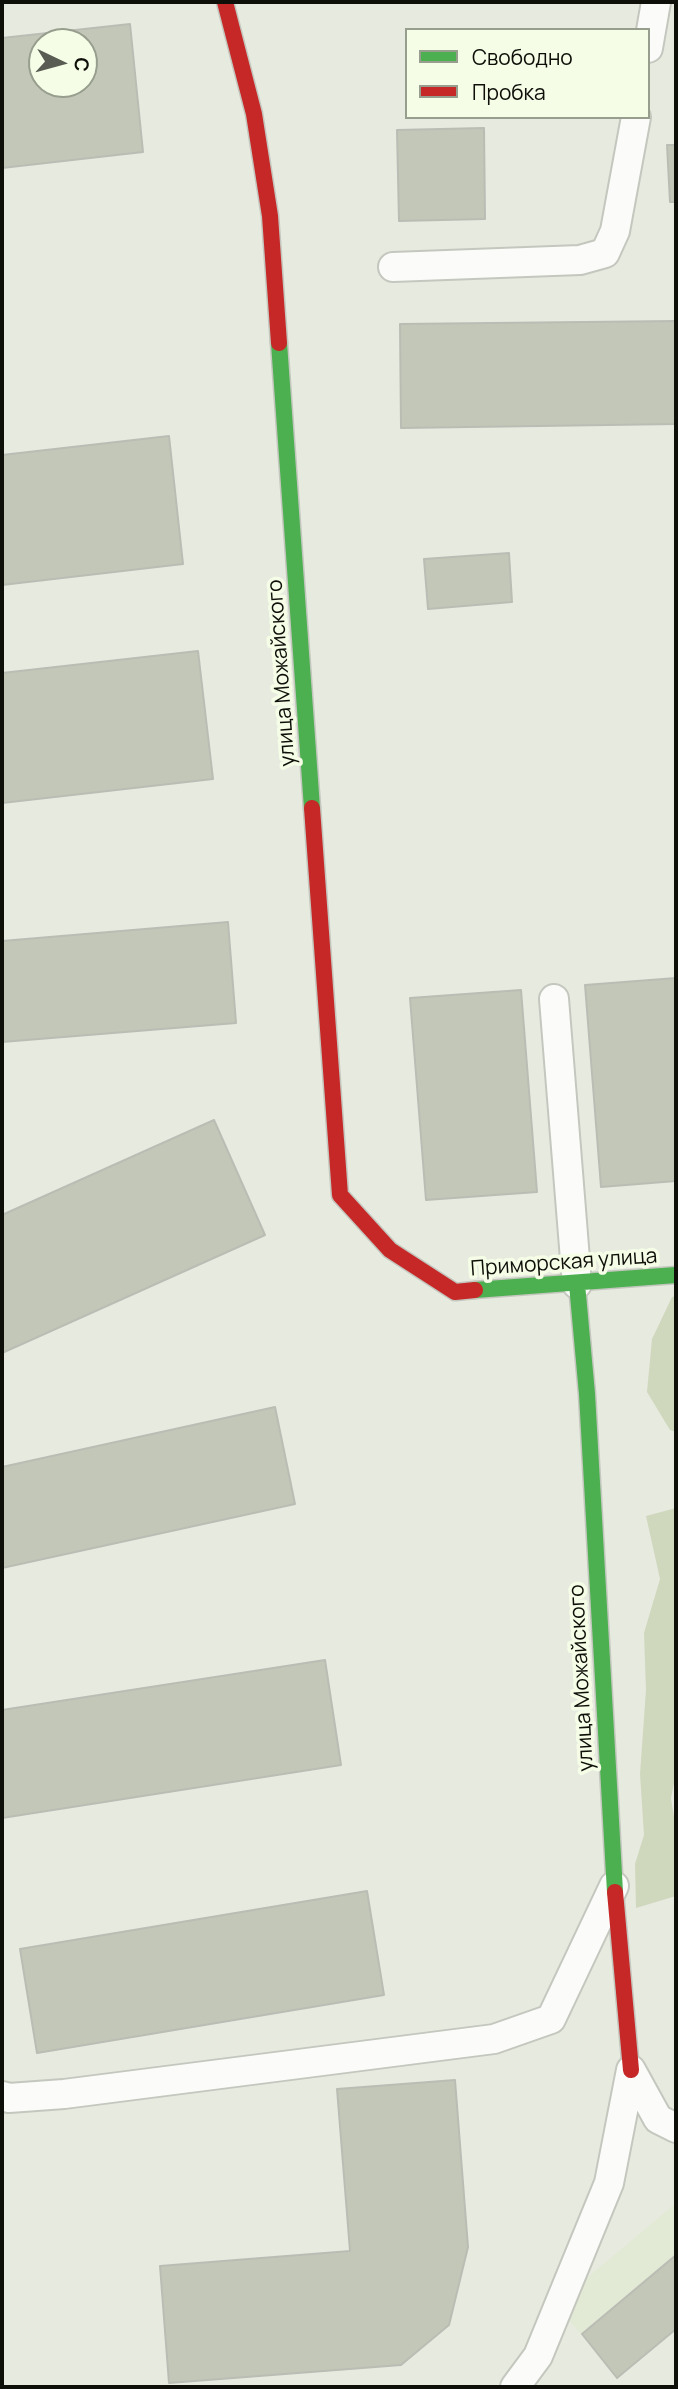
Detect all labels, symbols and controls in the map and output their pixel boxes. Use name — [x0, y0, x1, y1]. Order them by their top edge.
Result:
north arrow — [28, 28, 98, 98]
legend — [405, 28, 650, 119]
text: Свободно — [472, 43, 573, 71]
text: С — [68, 57, 95, 73]
text: Пробка — [472, 78, 546, 106]
street label: улица Можайского — [263, 579, 301, 767]
street label: Приморская улица — [470, 1244, 658, 1282]
street label: улица Можайского — [565, 1584, 599, 1772]

